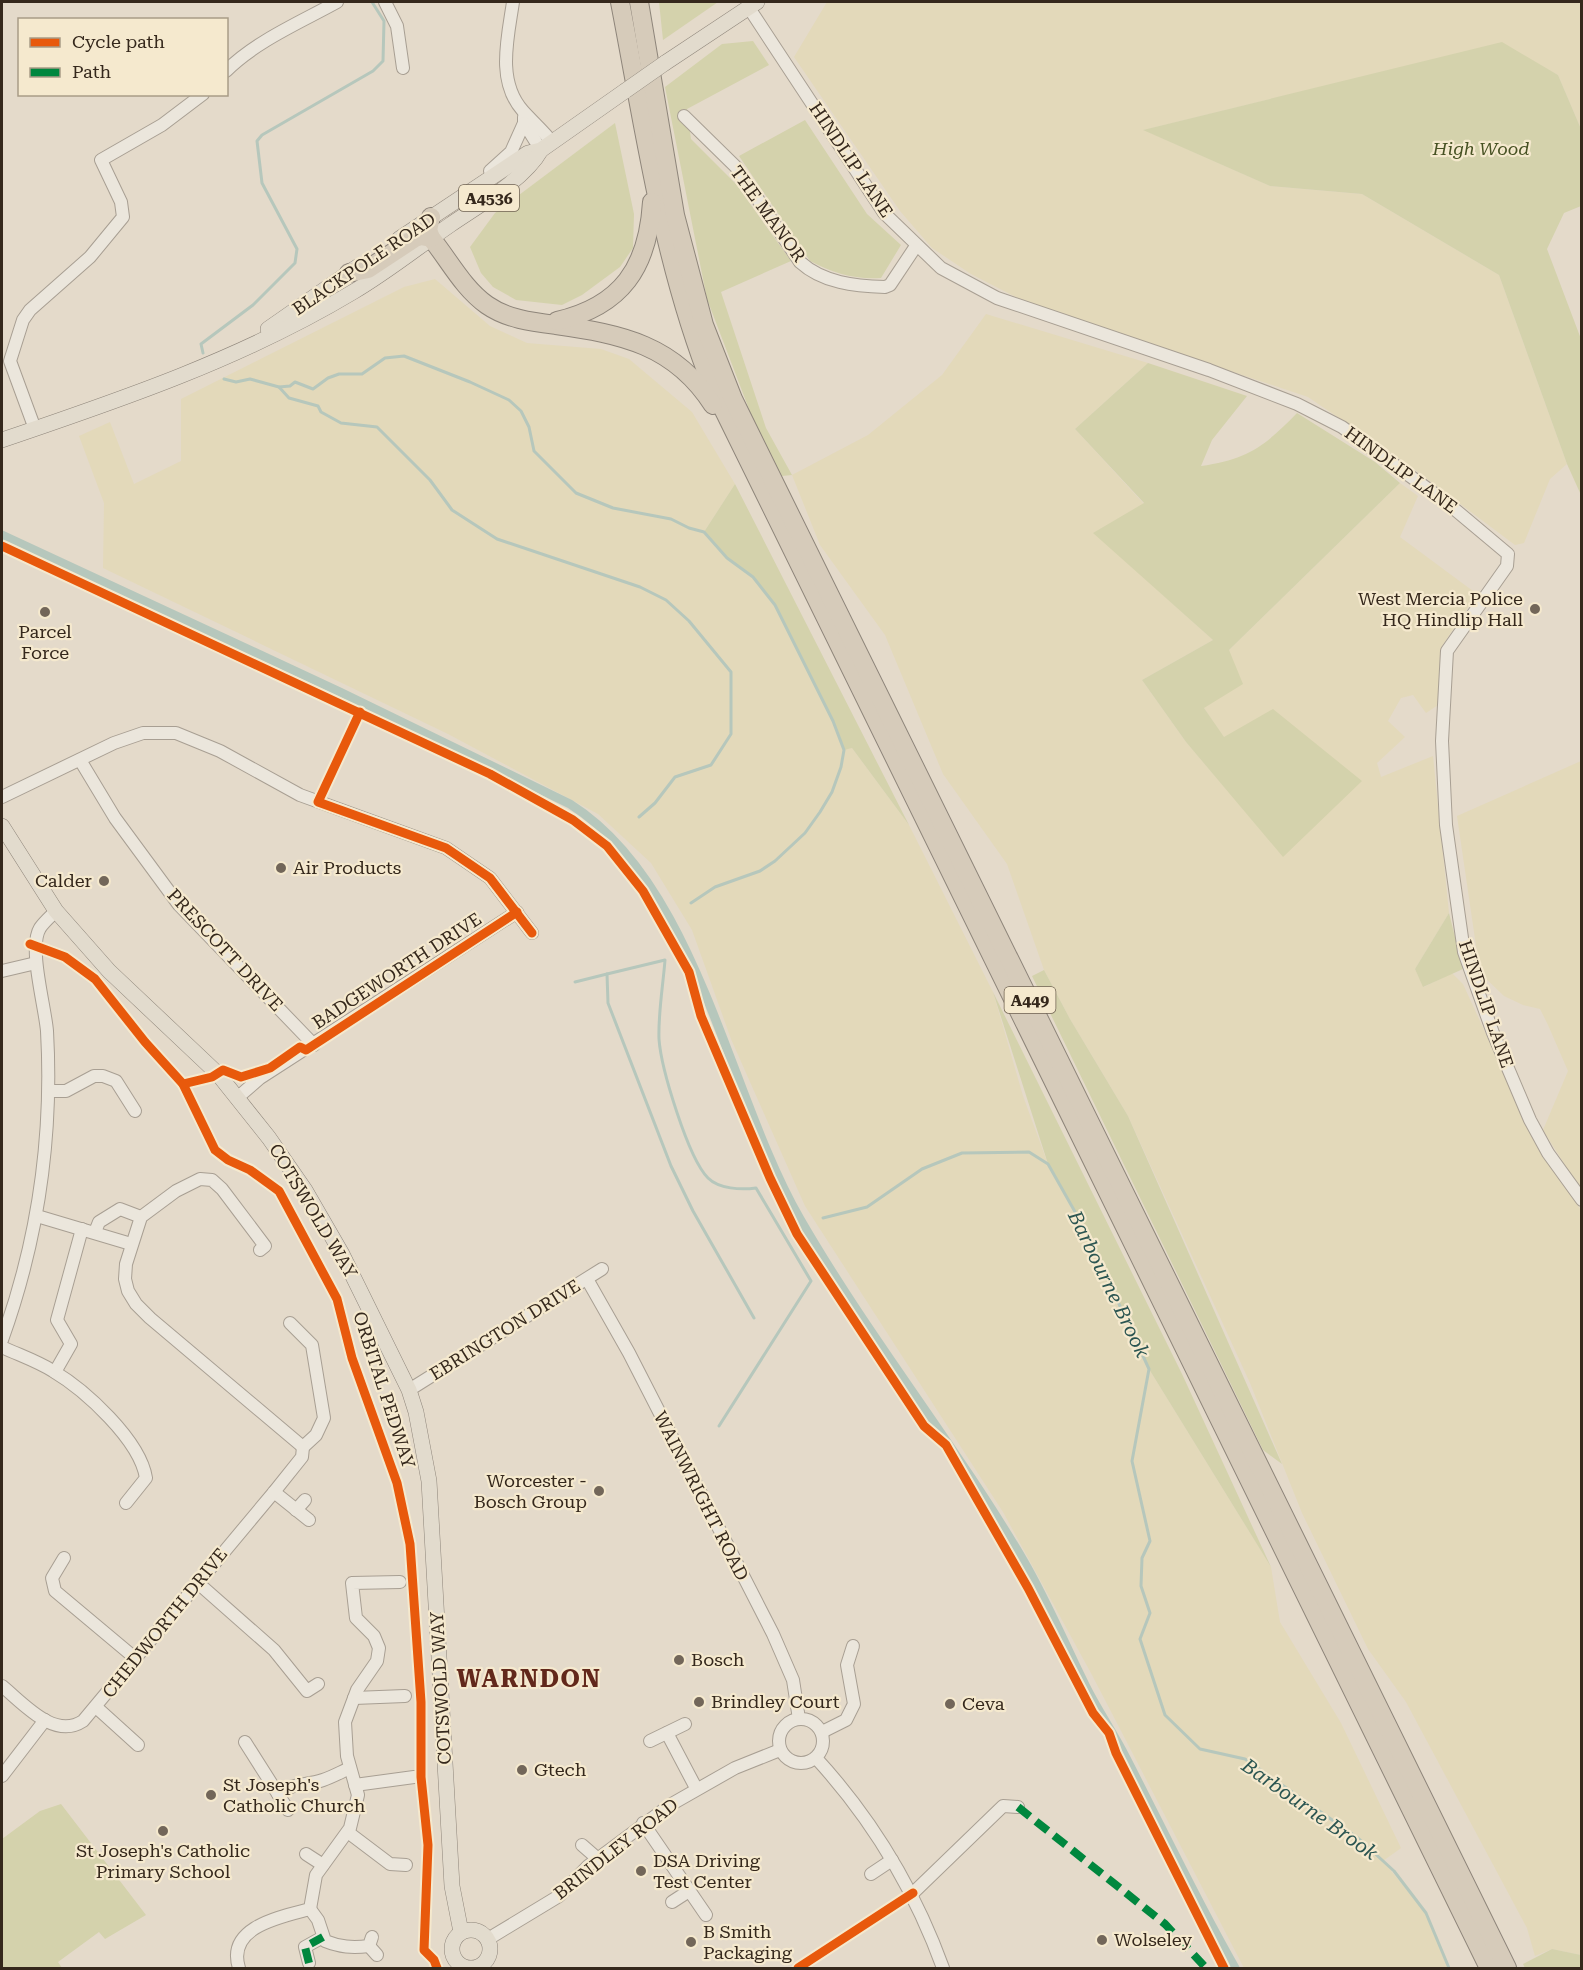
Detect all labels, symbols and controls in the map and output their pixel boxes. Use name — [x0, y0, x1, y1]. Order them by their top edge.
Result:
legend — [18, 18, 228, 96]
text: Cycle path — [72, 31, 165, 52]
text: Path — [72, 61, 111, 82]
street label: HINDLIP LANE — [805, 98, 898, 221]
park label: High Wood — [1432, 138, 1529, 159]
street label: THE MANOR — [726, 161, 811, 266]
road number: A4536 — [459, 185, 519, 211]
street label: BLACKPOLE ROAD — [288, 208, 439, 319]
street label: HINDLIP LANE — [1341, 422, 1462, 517]
place label: West Mercia Police HQ Hindlip Hall — [1358, 588, 1523, 630]
marker: West Mercia Police HQ Hindlip Hall — [1528, 602, 1542, 616]
marker: Parcel Force — [38, 605, 52, 619]
place label: Parcel Force — [18, 621, 72, 663]
place label: Air Products — [293, 857, 401, 878]
marker: Air Products — [274, 861, 288, 875]
place label: Calder — [35, 870, 92, 891]
marker: Calder — [97, 874, 111, 888]
street label: PRESCOTT DRIVE — [163, 884, 287, 1015]
street label: BADGEWORTH DRIVE — [308, 908, 485, 1033]
street label: HINDLIP LANE — [1455, 937, 1518, 1071]
road number: A449 — [1004, 987, 1056, 1013]
street label: COTSWOLD WAY — [265, 1140, 362, 1282]
water label: Barbourne Brook — [1063, 1206, 1155, 1362]
street label: EBRINGTON DRIVE — [426, 1275, 584, 1384]
street label: ORBITAL PEDWAY — [349, 1309, 420, 1472]
street label: WAINWRIGHT ROAD — [650, 1408, 753, 1584]
place label: Worcester - Bosch Group — [474, 1470, 587, 1512]
marker: Worcester - Bosch Group — [592, 1484, 606, 1498]
street label: CHEDWORTH DRIVE — [98, 1544, 231, 1702]
street label: COTSWOLD WAY — [426, 1610, 455, 1765]
place label: Bosch — [691, 1649, 745, 1670]
marker: Bosch — [672, 1653, 686, 1667]
district label: WARNDON — [457, 1665, 601, 1693]
place label: Brindley Court — [711, 1691, 840, 1712]
place label: Ceva — [962, 1693, 1005, 1714]
marker: Brindley Court — [692, 1695, 706, 1709]
marker: Ceva — [943, 1697, 957, 1711]
water label: Barbourne Brook — [1237, 1753, 1383, 1865]
place label: Gtech — [534, 1759, 587, 1780]
marker: Gtech — [515, 1763, 529, 1777]
place label: St Joseph's Catholic Church — [223, 1774, 366, 1816]
marker: St Joseph's Catholic Church — [204, 1788, 218, 1802]
street label: BRINDLEY ROAD — [549, 1794, 682, 1904]
marker: St Joseph's Catholic Primary School — [156, 1824, 170, 1838]
place label: St Joseph's Catholic Primary School — [76, 1840, 250, 1882]
place label: DSA Driving Test Center — [653, 1850, 761, 1892]
marker: DSA Driving Test Center — [634, 1864, 648, 1878]
place label: B Smith Packaging — [703, 1921, 793, 1963]
place label: Wolseley — [1114, 1929, 1193, 1950]
marker: Wolseley — [1095, 1933, 1109, 1947]
marker: B Smith Packaging — [684, 1935, 698, 1949]

